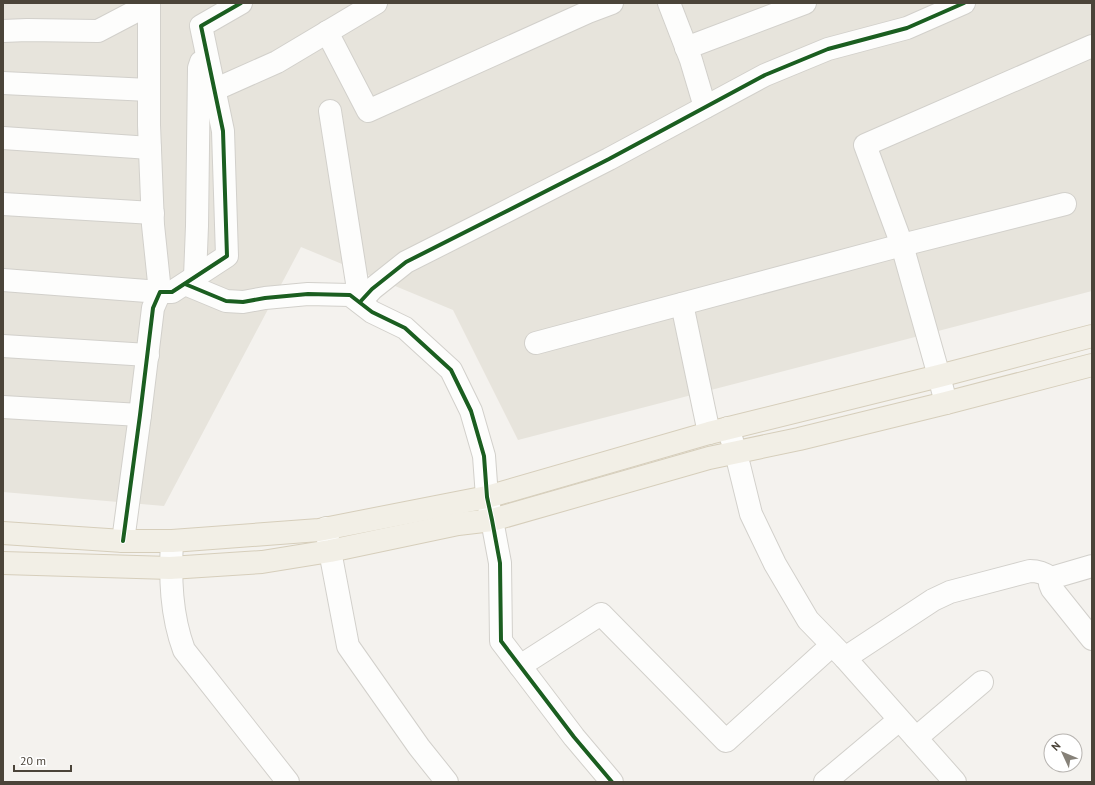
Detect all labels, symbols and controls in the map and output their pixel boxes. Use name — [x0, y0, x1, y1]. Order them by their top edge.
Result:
north arrow — [1043, 733, 1083, 773]
text: N — [1048, 739, 1063, 754]
scale bar — [14, 747, 71, 773]
text: 20 m — [20, 753, 46, 768]

